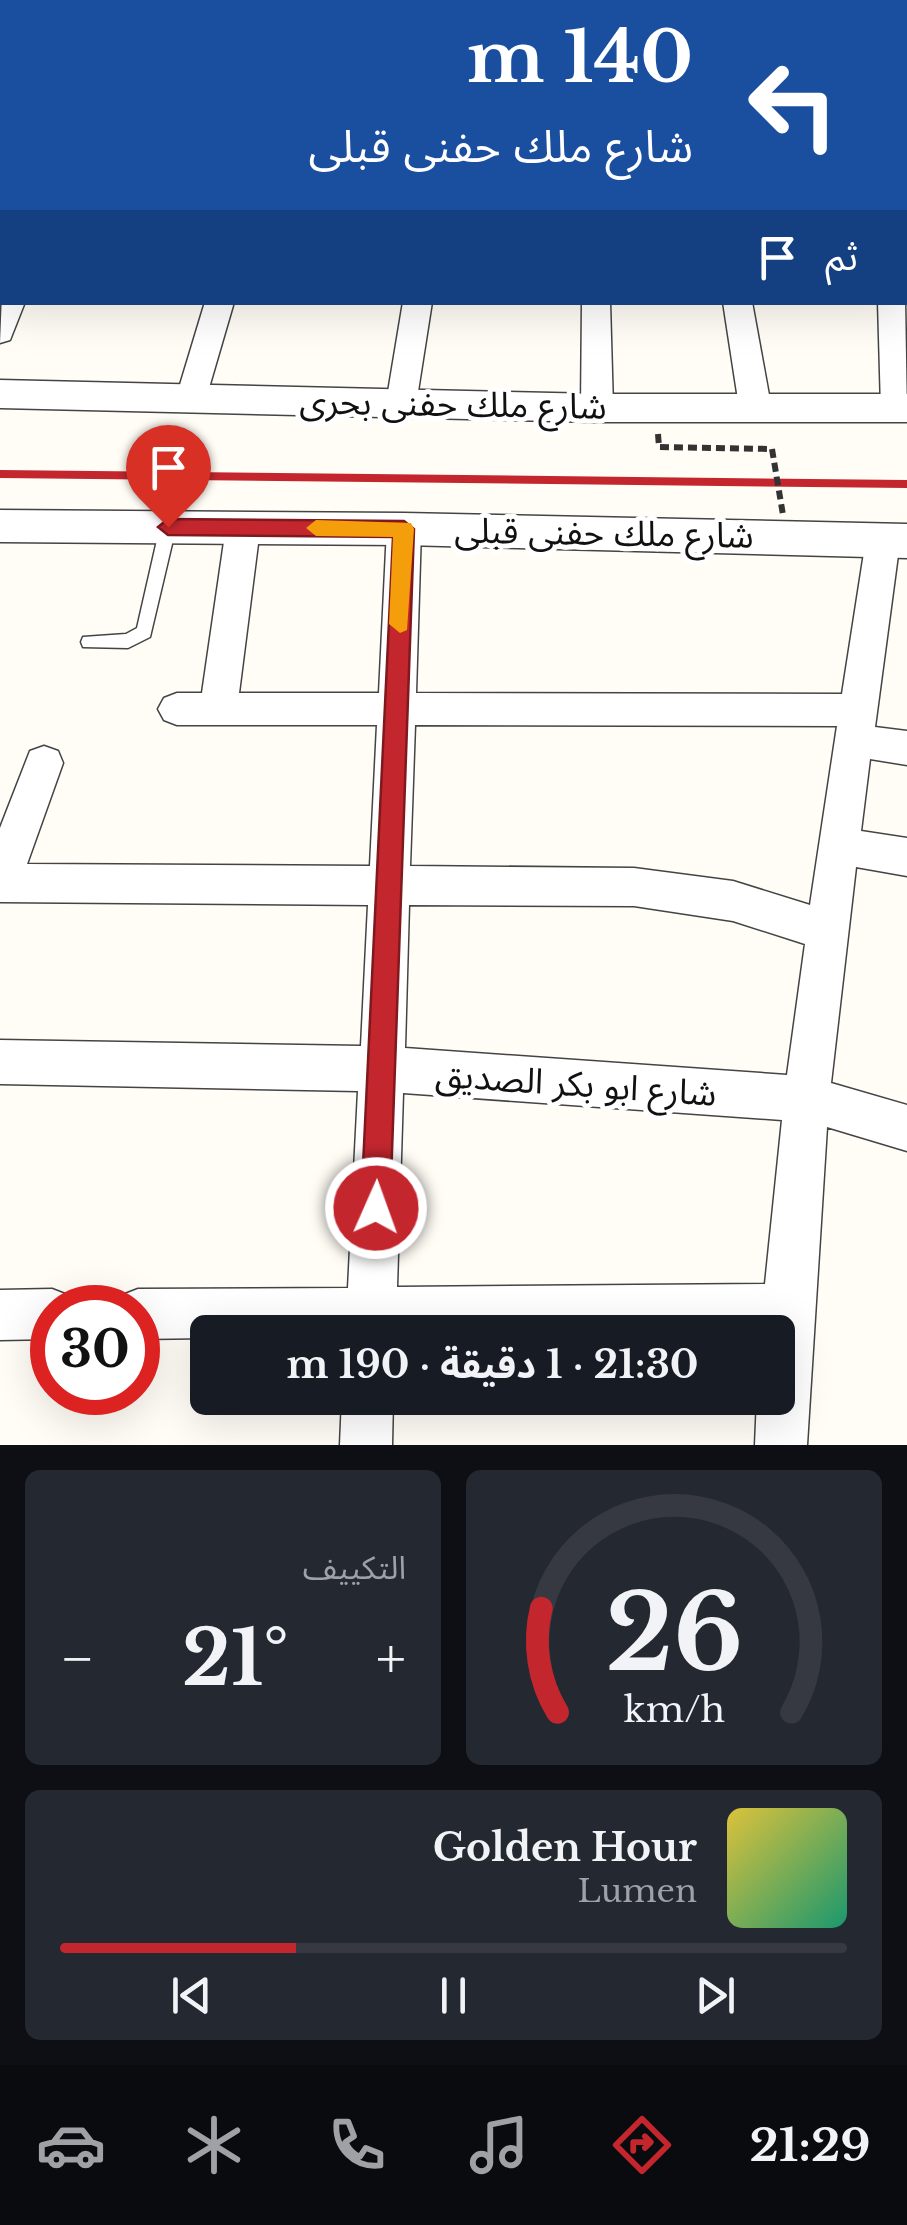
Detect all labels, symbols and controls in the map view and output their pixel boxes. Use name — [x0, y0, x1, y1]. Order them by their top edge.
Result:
text: 140 m — [467, 14, 693, 101]
icon: left — [728, 40, 858, 170]
text: شارع ملك حفنى قبلى — [308, 118, 693, 174]
icon: arrive — [750, 230, 805, 285]
text: ثم — [825, 233, 858, 280]
street label: شارع ملك حفنى بحرى — [299, 379, 607, 433]
pin — [126, 425, 211, 528]
icon: arrive — [141, 440, 196, 495]
street label: شارع ملك حفنى قبلى — [454, 508, 754, 562]
street label: شارع ابو بكر الصديق — [434, 1052, 718, 1120]
position arrow — [324, 1156, 428, 1260]
speed limit sign: 30 — [30, 1285, 160, 1415]
text: 21:30 · 1 دقيقة · 190 m — [286, 1341, 699, 1388]
text: التكييف — [303, 1548, 406, 1588]
text: 26 — [605, 1569, 743, 1698]
text: 21° — [182, 1612, 289, 1705]
text: − — [60, 1625, 95, 1693]
text: + — [376, 1625, 406, 1693]
text: km/h — [623, 1687, 725, 1732]
text: Golden Hour — [433, 1824, 697, 1871]
text: Lumen — [578, 1871, 697, 1911]
icon: previous — [164, 1968, 219, 2023]
icon: pause — [426, 1968, 481, 2023]
icon: next — [688, 1968, 743, 2023]
icon: car — [36, 2110, 106, 2180]
icon: climate — [179, 2110, 249, 2180]
icon: phone — [322, 2110, 392, 2180]
icon: music — [464, 2110, 534, 2180]
icon: directions — [607, 2110, 677, 2180]
text: 21:29 — [749, 2117, 871, 2173]

